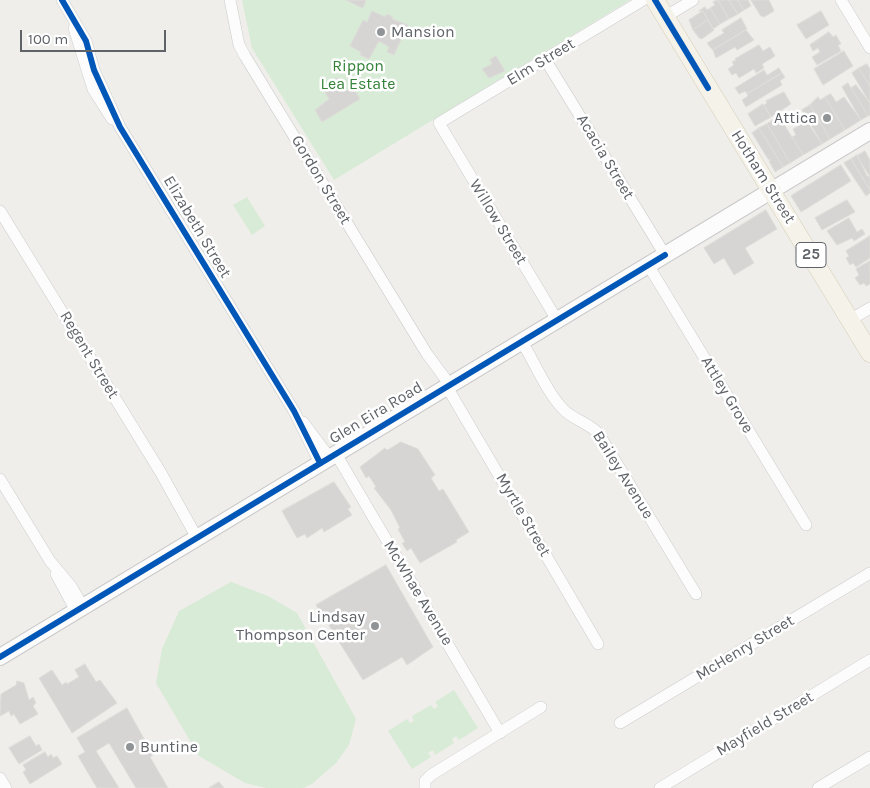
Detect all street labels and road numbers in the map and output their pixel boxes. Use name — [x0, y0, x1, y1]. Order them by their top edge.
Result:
street label: Elm Street — [503, 34, 579, 90]
street label: Acacia Street — [572, 111, 638, 203]
street label: Hotham Street — [727, 127, 799, 227]
street label: Gordon Street — [287, 132, 355, 228]
street label: Elizabeth Street — [159, 172, 235, 282]
street label: Willow Street — [465, 176, 531, 268]
road number: 25 — [796, 242, 826, 268]
street label: Regent Street — [55, 308, 123, 402]
street label: Attley Grove — [697, 353, 757, 437]
street label: Glen Eira Road — [326, 378, 426, 448]
street label: Bailey Avenue — [588, 427, 658, 523]
street label: Myrtle Street — [491, 470, 555, 560]
street label: McWhae Avenue — [379, 537, 457, 649]
street label: McHenry Street — [692, 611, 798, 685]
street label: Mayfield Street — [713, 687, 817, 761]

